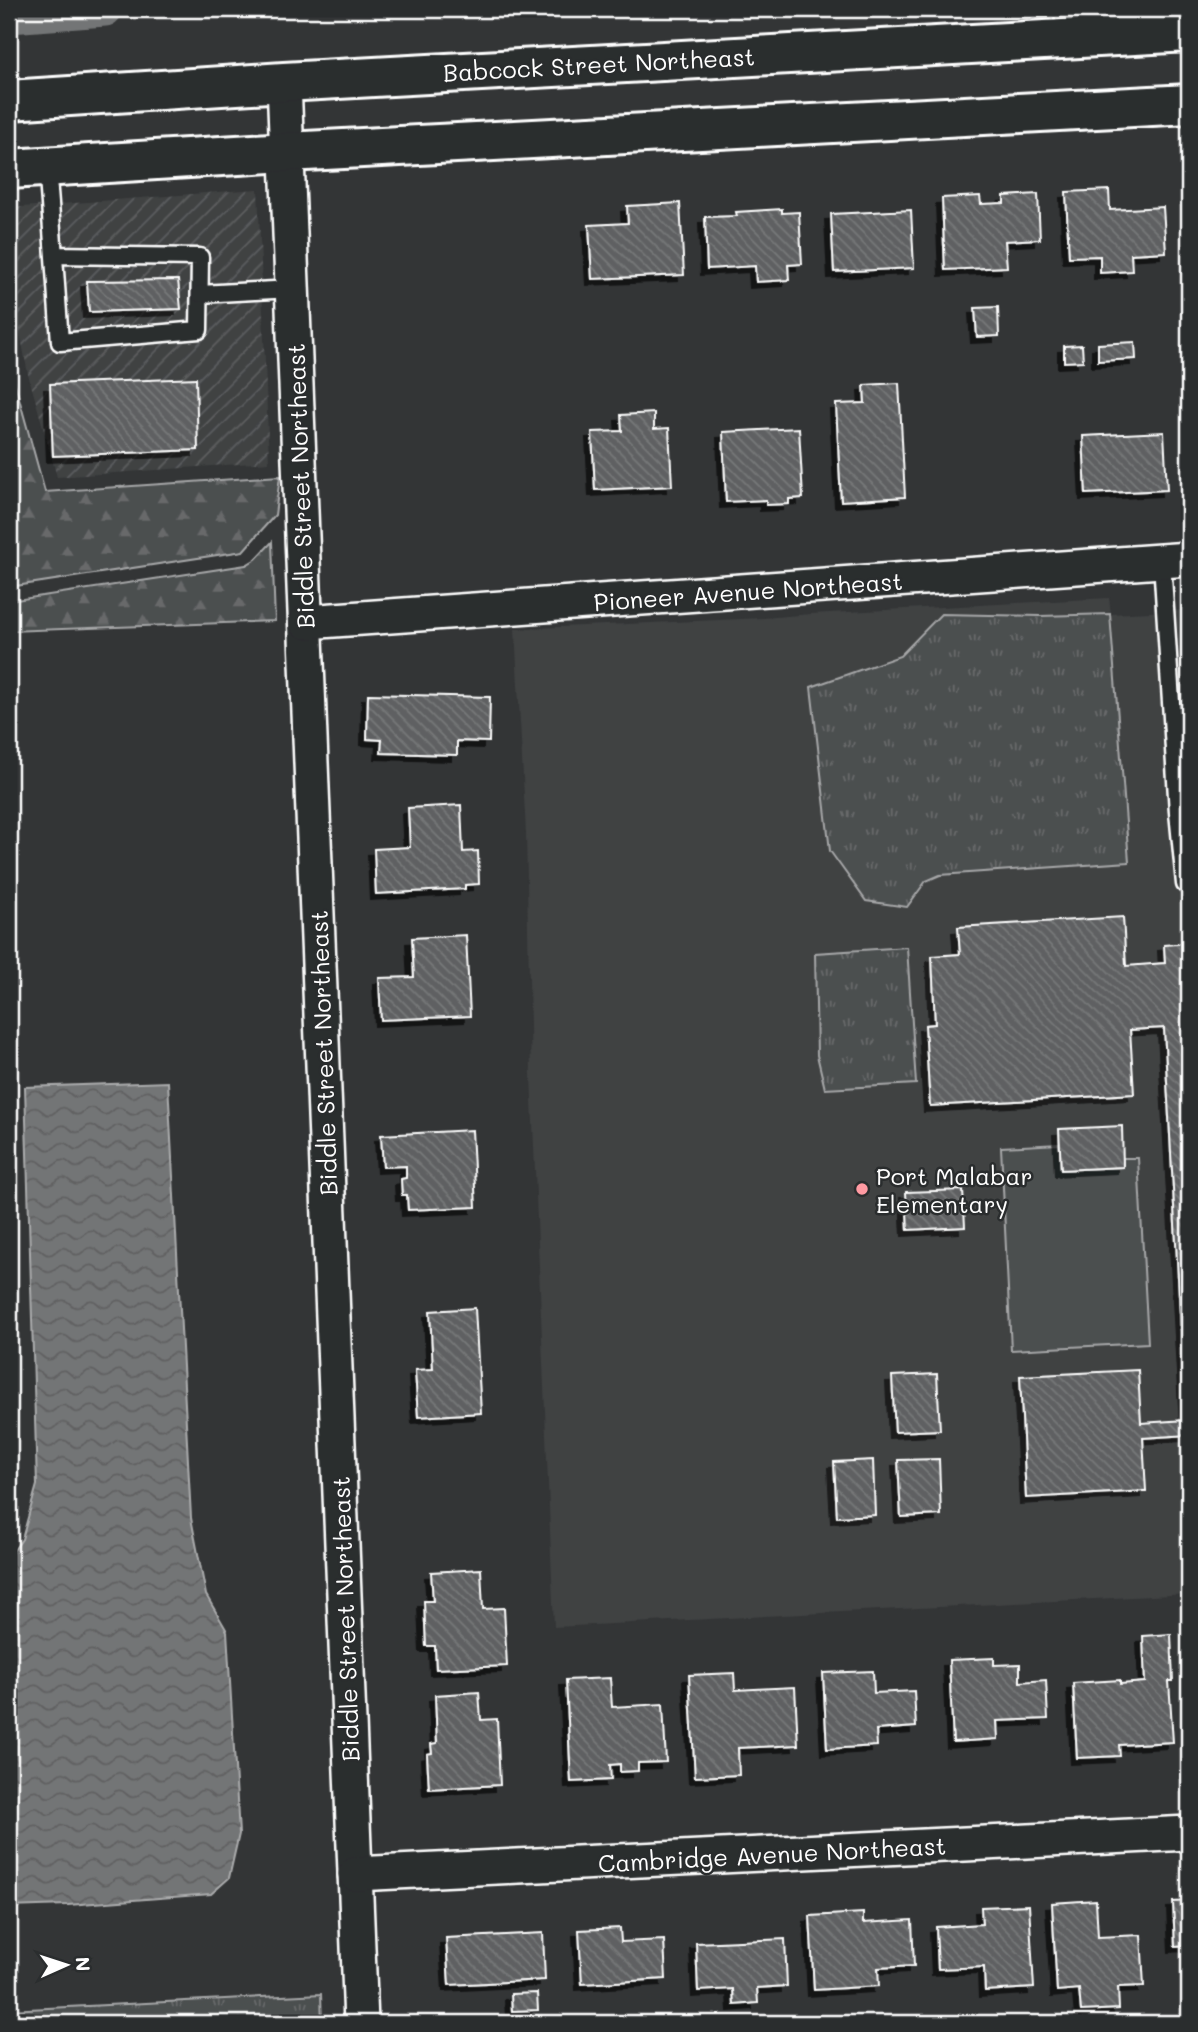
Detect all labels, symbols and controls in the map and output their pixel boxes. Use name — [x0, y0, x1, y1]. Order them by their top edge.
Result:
street label: Babcock Street Northeast — [442, 40, 756, 88]
street label: Biddle Street Northeast — [280, 343, 320, 629]
street label: Pioneer Avenue Northeast — [592, 565, 904, 617]
street label: Biddle Street Northeast — [303, 910, 343, 1196]
place label: Port Malabar Elementary — [876, 1160, 1033, 1219]
marker: Port Malabar Elementary — [854, 1181, 870, 1197]
street label: Biddle Street Northeast — [325, 1476, 365, 1762]
street label: Cambridge Avenue Northeast — [597, 1829, 947, 1879]
north arrow — [32, 1930, 102, 2000]
text: N — [71, 1956, 96, 1972]

